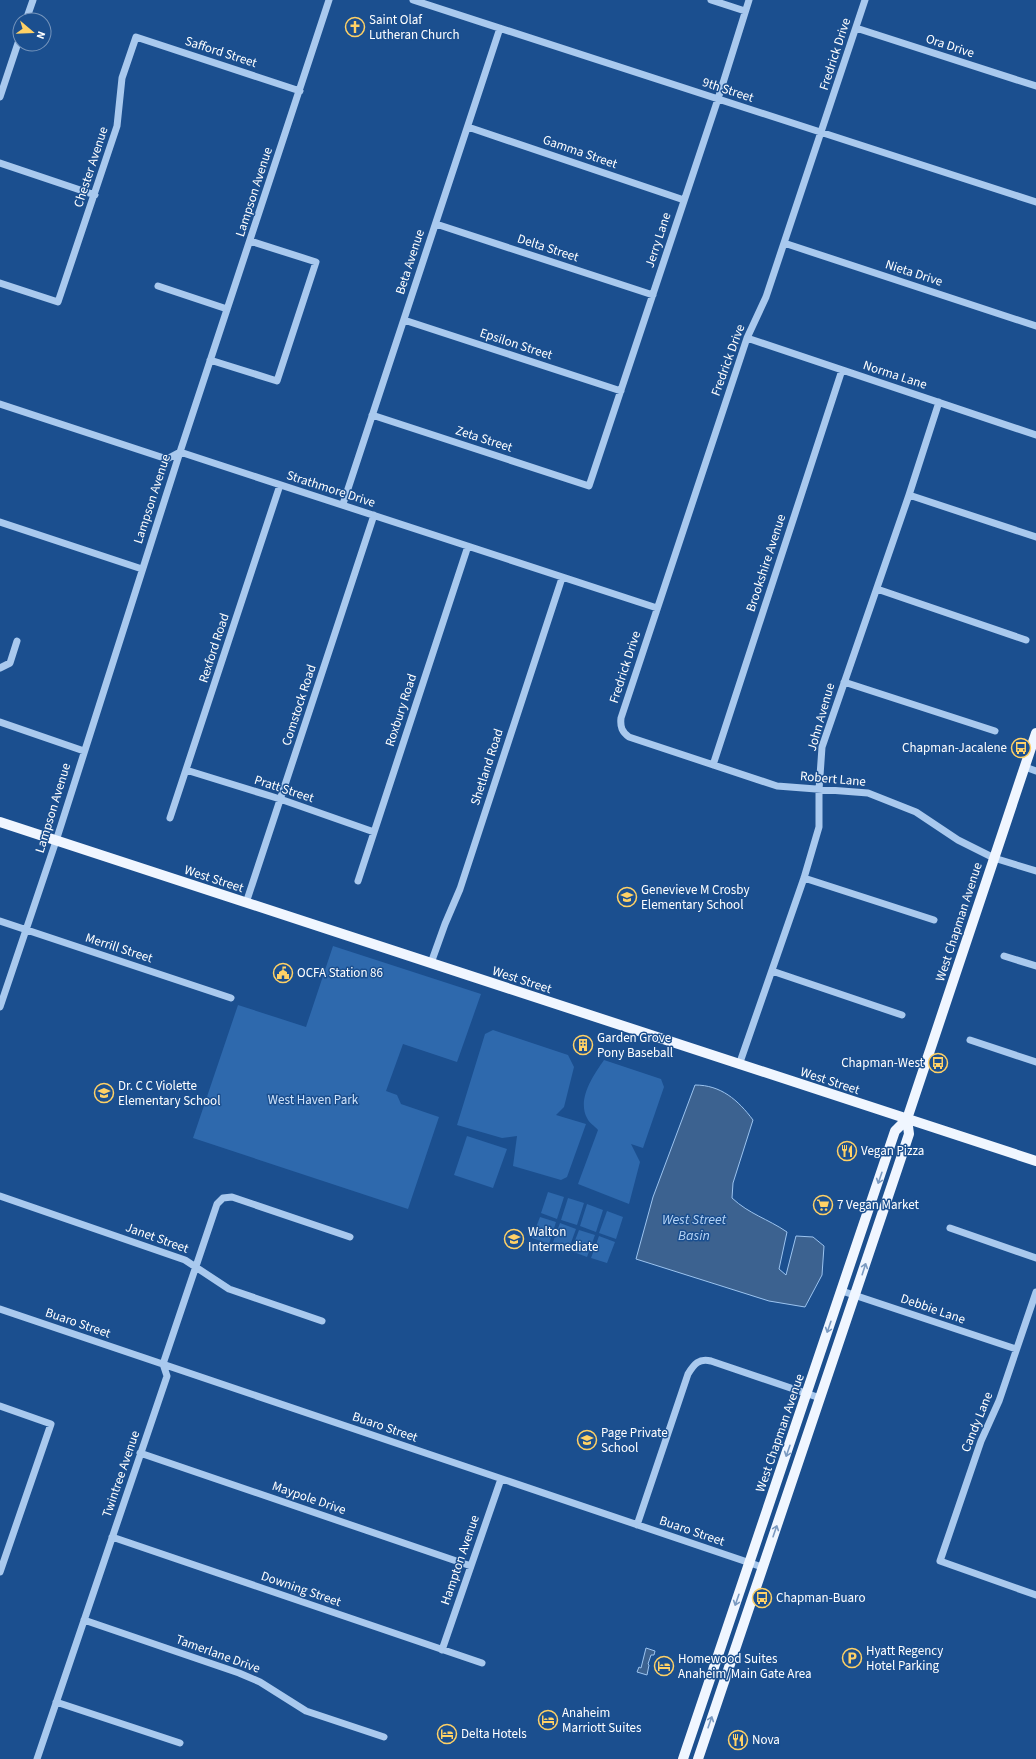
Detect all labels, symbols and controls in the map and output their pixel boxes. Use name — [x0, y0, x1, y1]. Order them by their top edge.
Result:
place label: Saint Olaf Lutheran Church — [369, 11, 460, 44]
north arrow — [12, 12, 52, 52]
church icon: Saint Olaf Lutheran Church — [344, 16, 366, 38]
street label: Fredrick Drive — [815, 16, 855, 92]
text: N — [33, 29, 49, 41]
street label: Ora Drive — [923, 30, 977, 62]
street label: Safford Street — [183, 32, 260, 72]
street label: 9th Street — [700, 73, 757, 107]
street label: Chester Avenue — [69, 124, 113, 210]
street label: Gamma Street — [540, 131, 620, 173]
street label: Lampson Avenue — [231, 145, 277, 239]
street label: Jerry Lane — [641, 210, 675, 270]
street label: Beta Avenue — [391, 227, 429, 297]
street label: Delta Street — [515, 230, 582, 267]
street label: Nieta Drive — [883, 255, 945, 291]
street label: Fredrick Drive — [707, 322, 749, 398]
street label: Epsilon Street — [477, 324, 555, 364]
street label: Norma Lane — [861, 356, 929, 394]
street label: Zeta Street — [453, 421, 515, 457]
street label: Lampson Avenue — [129, 452, 175, 546]
street label: Strathmore Drive — [284, 466, 378, 512]
street label: Brookshire Avenue — [742, 512, 790, 614]
street label: Rexford Road — [194, 611, 234, 685]
street label: Fredrick Drive — [605, 629, 645, 705]
street label: Comstock Road — [277, 662, 321, 748]
street label: Roxbury Road — [381, 671, 421, 749]
street label: John Avenue — [803, 681, 839, 753]
street label: Shetland Road — [466, 726, 508, 808]
bus stop icon: Chapman-Jacalene — [1010, 737, 1032, 759]
place label: Chapman-Jacalene — [902, 739, 1007, 757]
street label: Lampson Avenue — [31, 761, 75, 855]
street label: Robert Lane — [799, 767, 867, 791]
street label: Pratt Street — [252, 771, 317, 807]
street label: West Chapman Avenue — [931, 860, 987, 984]
street label: West Street — [182, 861, 247, 897]
place label: Genevieve M Crosby Elementary School — [641, 881, 749, 914]
school or university icon: Genevieve M Crosby Elementary School — [616, 886, 638, 908]
street label: Merrill Street — [83, 929, 156, 968]
public building icon: OCFA Station 86 — [272, 962, 294, 984]
street label: West Street — [490, 962, 555, 998]
place label: OCFA Station 86 — [297, 964, 383, 982]
place label: Garden Grove Pony Baseball — [597, 1029, 673, 1062]
building icon: Garden Grove Pony Baseball — [572, 1034, 594, 1056]
bus stop icon: Chapman-West — [927, 1052, 949, 1074]
place label: Chapman-West — [841, 1054, 925, 1072]
street label: West Street — [798, 1063, 863, 1099]
place label: Dr. C C Violette Elementary School — [118, 1077, 220, 1110]
school or university icon: Dr. C C Violette Elementary School — [93, 1082, 115, 1104]
park label: West Haven Park — [268, 1091, 359, 1109]
restaurant icon: Vegan Pizza — [836, 1140, 858, 1162]
place label: Vegan Pizza — [861, 1142, 924, 1160]
one-way arrow — [875, 1172, 883, 1184]
supermarket icon: 7 Vegan Market — [812, 1194, 834, 1216]
place label: 7 Vegan Market — [837, 1196, 920, 1214]
water label: West Street Basin — [662, 1210, 727, 1246]
street label: Janet Street — [123, 1218, 192, 1258]
place label: Walton Intermediate — [528, 1223, 598, 1256]
school or university icon: Walton Intermediate — [503, 1228, 525, 1250]
one-way arrow — [861, 1262, 868, 1275]
street label: Debbie Lane — [898, 1290, 968, 1328]
street label: Buaro Street — [43, 1303, 114, 1343]
one-way arrow — [825, 1321, 833, 1333]
street label: West Chapman Avenue — [751, 1371, 809, 1495]
street label: Candy Lane — [957, 1389, 997, 1455]
street label: Buaro Street — [350, 1407, 421, 1447]
place label: Page Private School — [601, 1424, 668, 1457]
street label: Twintree Avenue — [98, 1428, 144, 1520]
school or university icon: Page Private School — [576, 1429, 598, 1451]
one-way arrow — [783, 1444, 791, 1456]
street label: Maypole Drive — [270, 1477, 348, 1519]
street label: Buaro Street — [657, 1511, 728, 1551]
street label: Hampton Avenue — [436, 1513, 484, 1607]
one-way arrow — [772, 1524, 779, 1537]
street label: Downing Street — [259, 1567, 344, 1611]
bus stop icon: Chapman-Buaro — [751, 1587, 773, 1609]
place label: Chapman-Buaro — [776, 1589, 865, 1607]
one-way arrow — [733, 1593, 740, 1606]
street label: Tamerlane Drive — [173, 1630, 263, 1678]
place label: Hyatt Regency Hotel Parking — [866, 1642, 943, 1675]
parking icon: Hyatt Regency Hotel Parking — [841, 1647, 863, 1669]
place label: Homewood Suites Anaheim/Main Gate Area — [678, 1650, 812, 1683]
hotel icon: Homewood Suites Anaheim/Main Gate Area — [653, 1655, 675, 1677]
place label: Anaheim Marriott Suites — [562, 1704, 642, 1737]
hotel icon: Anaheim Marriott Suites — [537, 1709, 559, 1731]
one-way arrow — [707, 1716, 714, 1729]
hotel icon: Delta Hotels — [436, 1723, 458, 1745]
place label: Delta Hotels — [461, 1725, 527, 1743]
restaurant icon: Nova — [727, 1729, 749, 1751]
place label: Nova — [752, 1731, 780, 1749]

